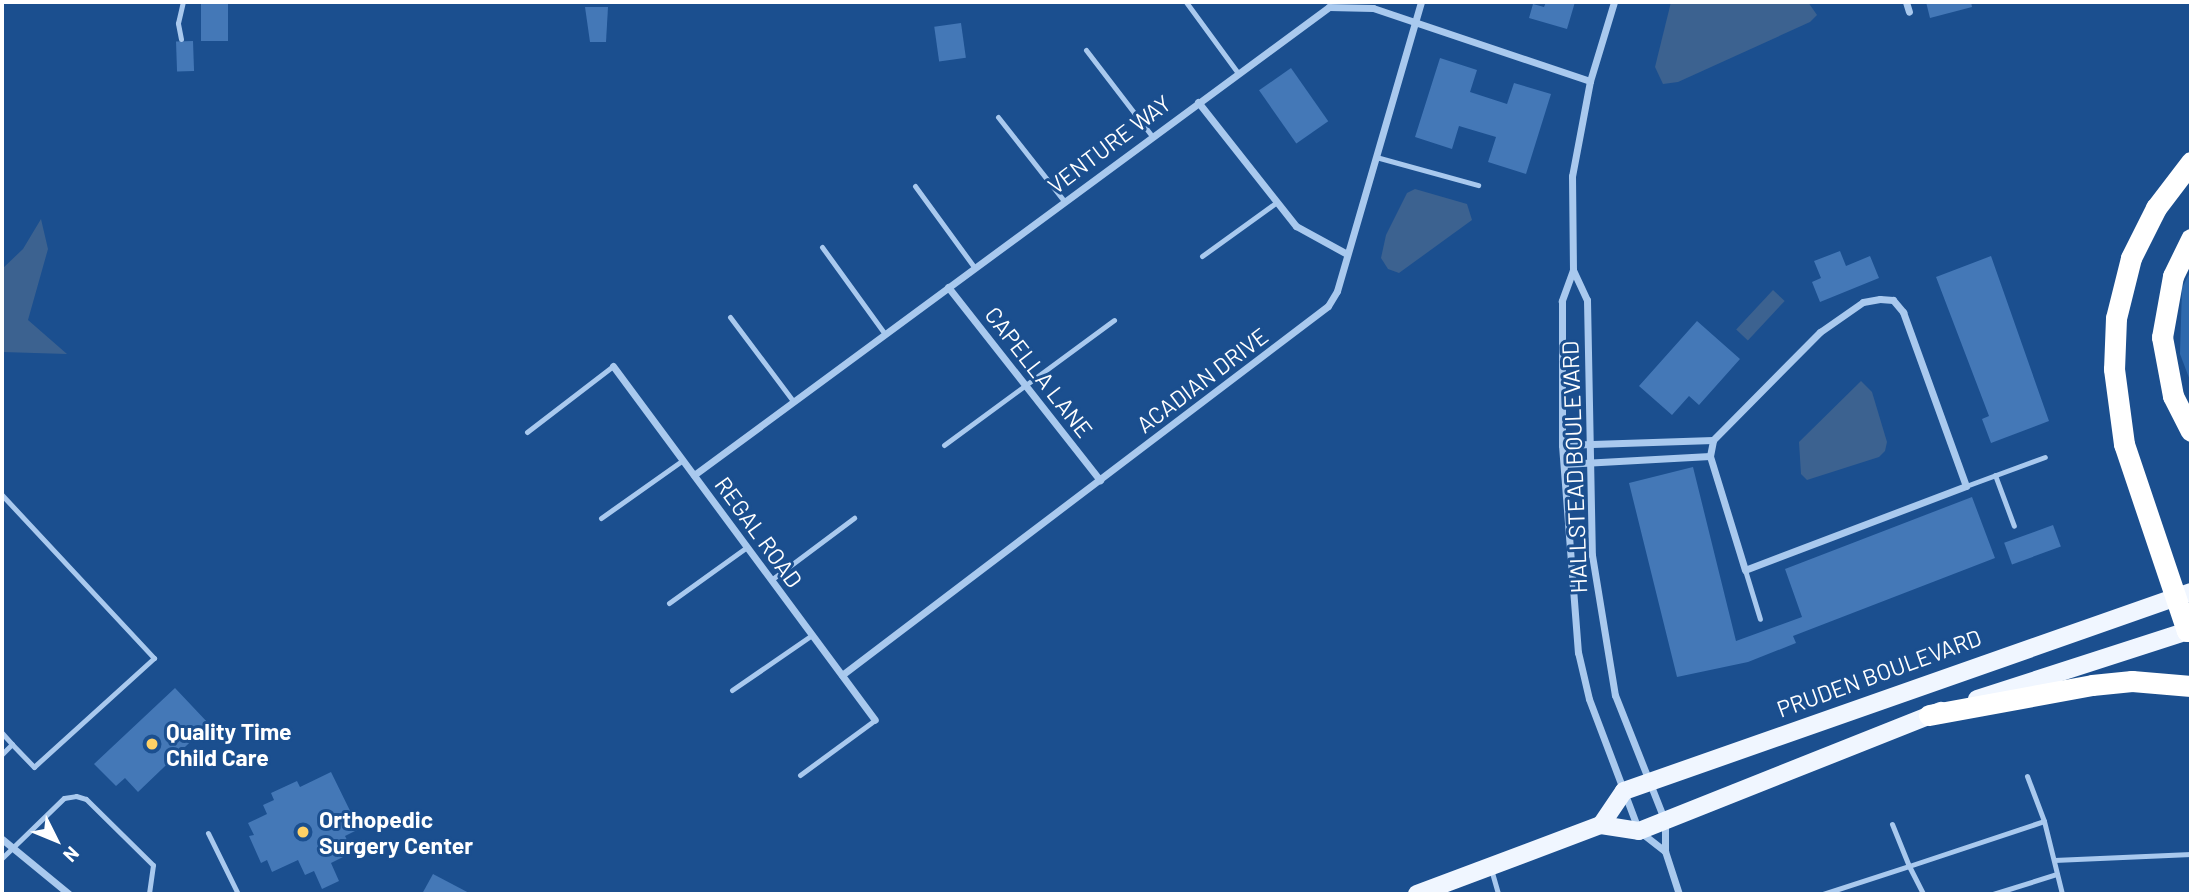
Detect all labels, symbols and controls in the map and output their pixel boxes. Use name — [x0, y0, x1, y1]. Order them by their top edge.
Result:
street label: VENTURE WAY — [1042, 89, 1176, 199]
street label: CAPELLA LANE — [979, 301, 1099, 443]
street label: ACADIAN DRIVE — [1131, 322, 1273, 438]
street label: HALLSTEAD BOULEVARD — [1556, 340, 1592, 594]
street label: REGAL ROAD — [710, 471, 808, 593]
street label: PRUDEN BOULEVARD — [1773, 623, 1985, 723]
place label: Quality Time Child Care — [166, 717, 292, 771]
marker: Quality Time Child Care — [144, 736, 160, 752]
north arrow — [21, 805, 91, 875]
place label: Orthopedic Surgery Center — [319, 805, 473, 859]
marker: Orthopedic Surgery Center — [293, 822, 313, 842]
text: N — [59, 842, 84, 867]

